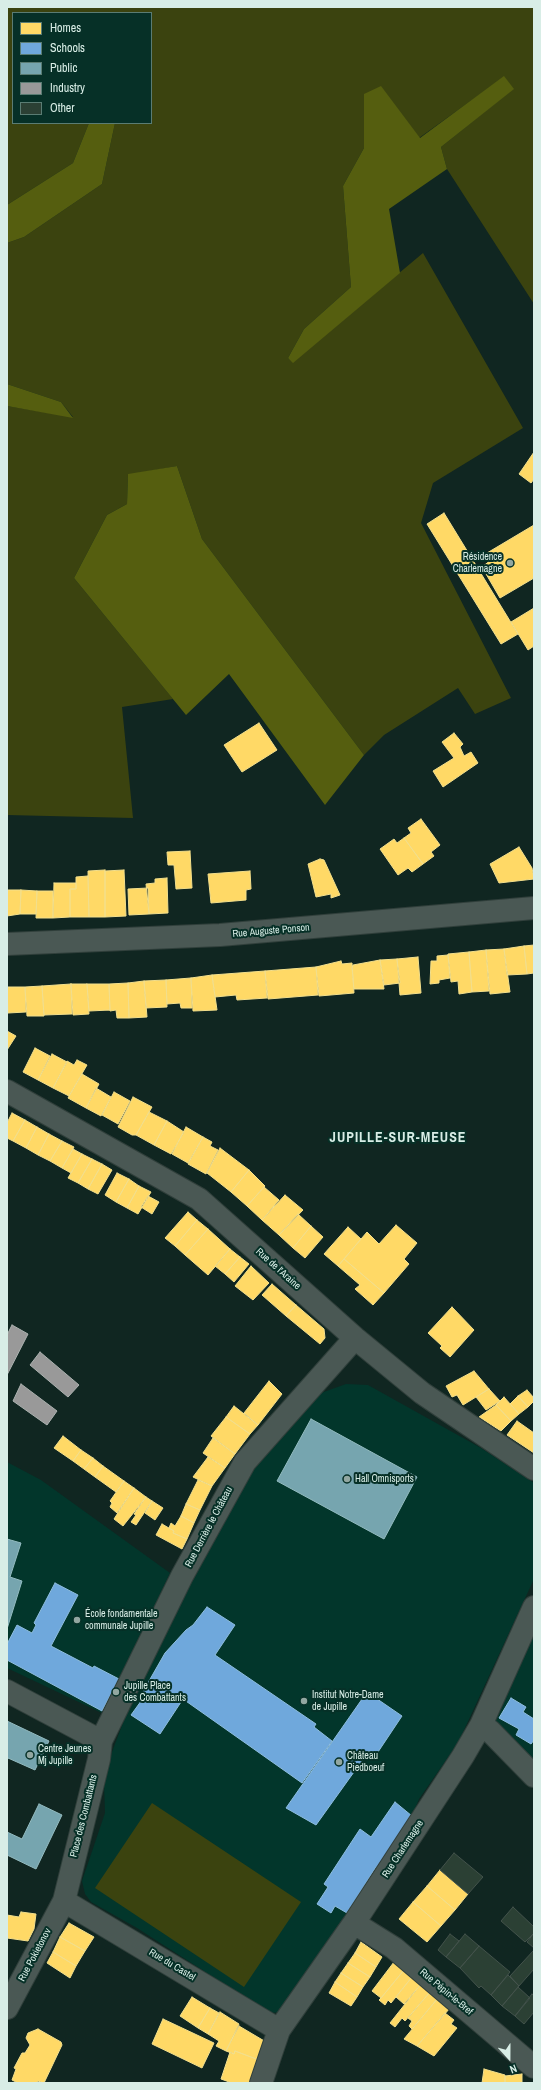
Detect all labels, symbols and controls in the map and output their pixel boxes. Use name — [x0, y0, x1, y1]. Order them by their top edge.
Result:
legend — [12, 12, 152, 124]
text: Homes — [50, 20, 81, 36]
text: Schools — [50, 40, 85, 56]
text: Public — [50, 60, 77, 76]
text: Industry — [50, 80, 85, 96]
text: Other — [50, 100, 75, 116]
place label: Résidence Charlemagne — [453, 551, 502, 574]
marker: Résidence Charlemagne — [505, 558, 515, 568]
street label: Rue Auguste Ponson — [232, 922, 310, 940]
district label: JUPILLE-SUR-MEUSE — [330, 1130, 466, 1146]
street label: Rue de l'Araine — [253, 1246, 303, 1292]
place label: Hall Omnisports — [355, 1473, 414, 1485]
marker: Hall Omnisports — [342, 1474, 352, 1484]
street label: Rue Derrière le Château — [183, 1485, 235, 1569]
place label: École fondamentale communale Jupille — [85, 1608, 157, 1632]
marker: École fondamentale communale Jupille — [72, 1615, 82, 1625]
place label: Jupille Place des Combattants — [124, 1680, 186, 1704]
marker: Jupille Place des Combattants — [111, 1687, 121, 1697]
place label: Institut Notre-Dame de Jupille — [312, 1689, 384, 1712]
marker: Institut Notre-Dame de Jupille — [299, 1696, 309, 1706]
place label: Centre Jeunes Mj Jupille — [38, 1743, 91, 1766]
marker: Centre Jeunes Mj Jupille — [25, 1750, 35, 1760]
place label: Château Piedboeuf — [347, 1750, 384, 1774]
marker: Château Piedboeuf — [334, 1757, 344, 1767]
street label: Place des Combattants — [68, 1773, 100, 1859]
street label: Rue Charlemagne — [380, 1818, 426, 1880]
street label: Rue Pokietonov — [16, 1926, 54, 1984]
street label: Rue du Castel — [147, 1946, 197, 1984]
street label: Rue Pépin-le-Bref — [417, 1966, 475, 2018]
north arrow — [489, 2038, 529, 2078]
text: N — [508, 2061, 519, 2077]

